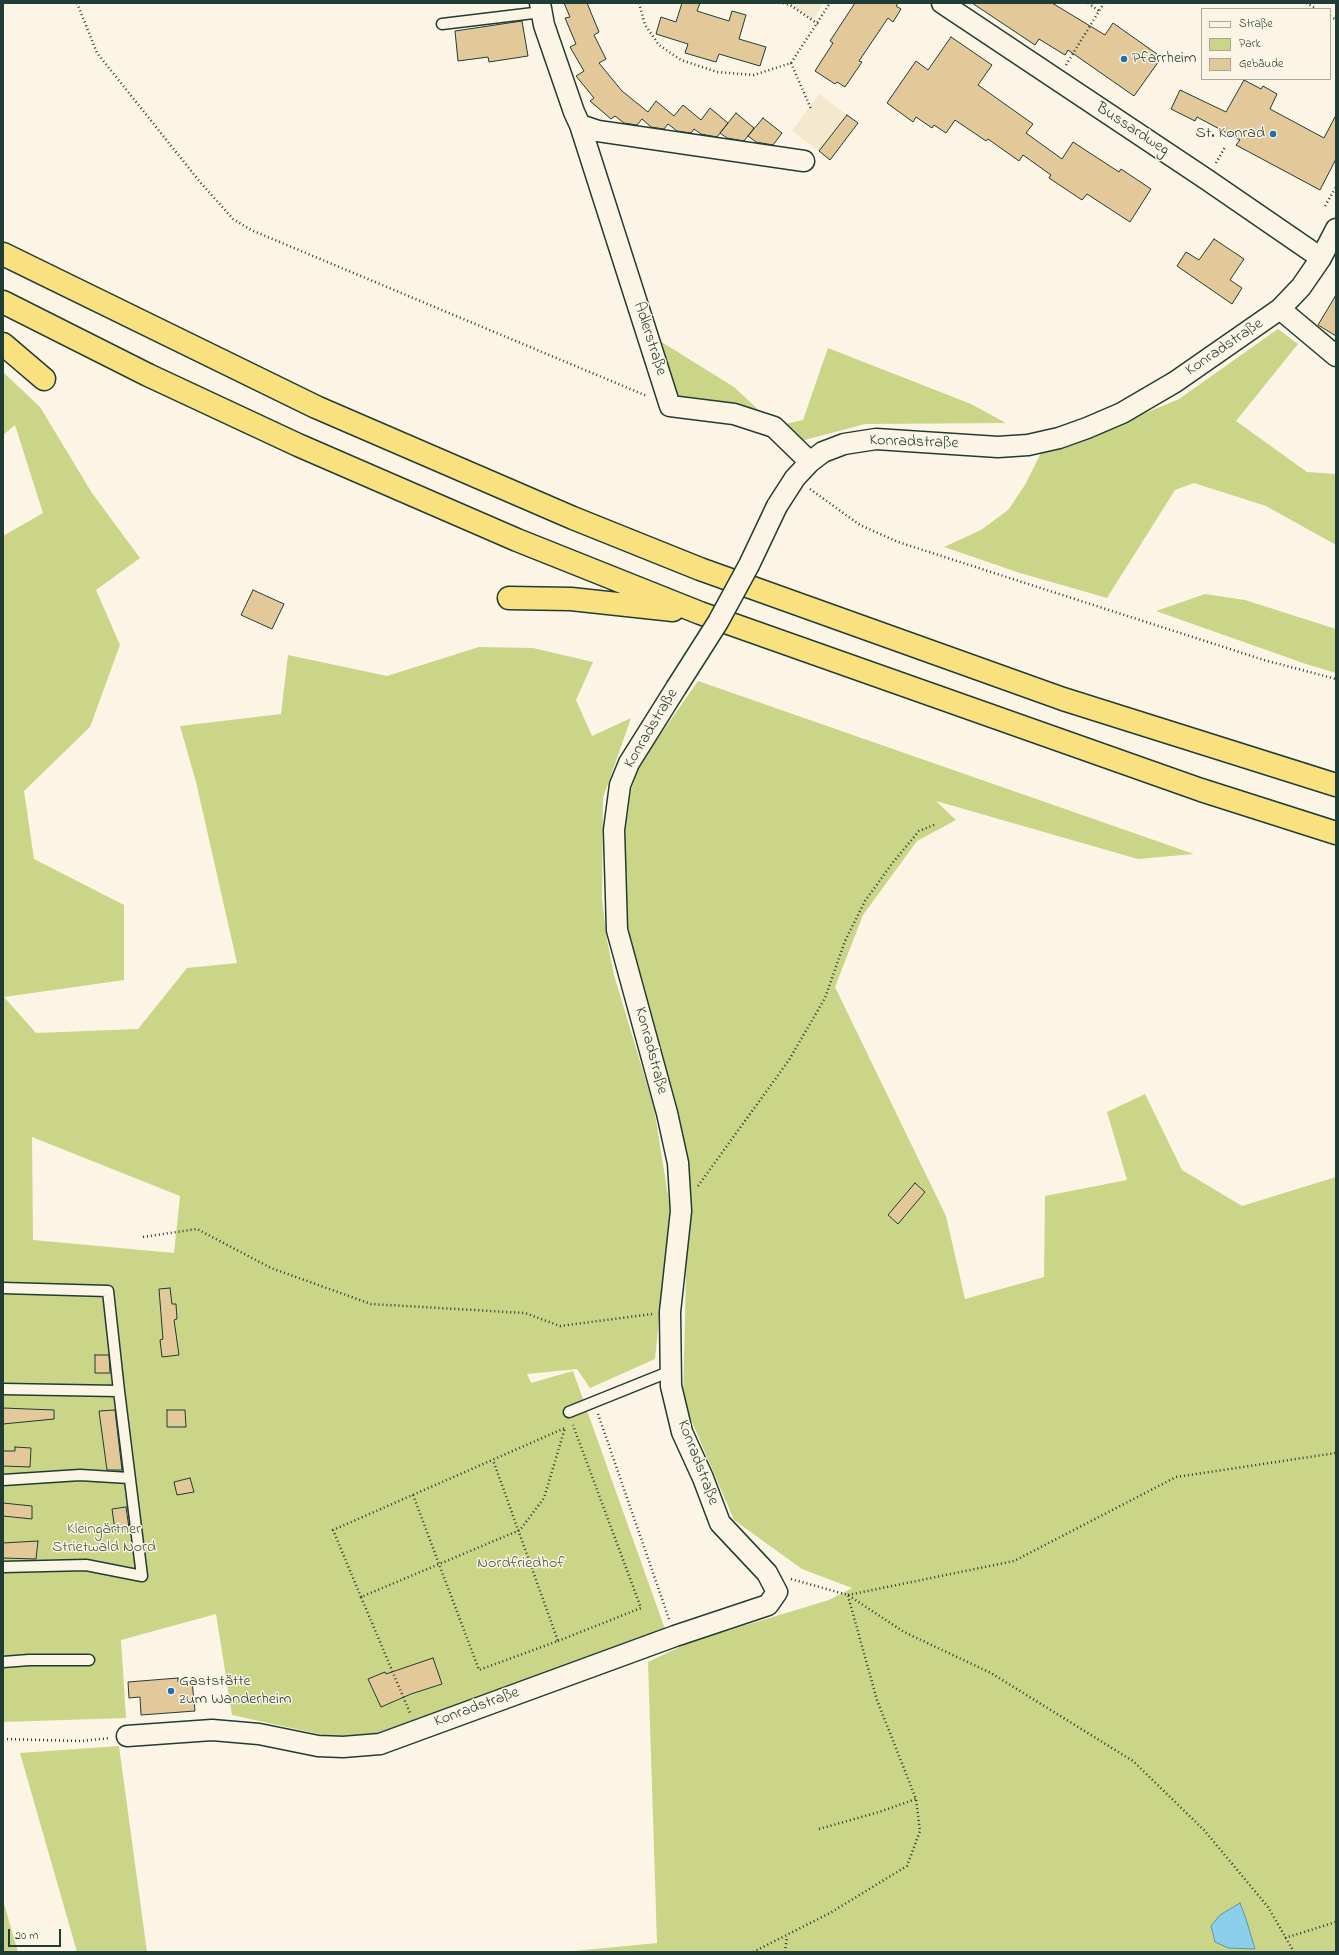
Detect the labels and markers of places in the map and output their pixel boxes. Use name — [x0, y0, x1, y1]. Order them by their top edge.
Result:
place label: Pfarrheim — [1132, 49, 1196, 69]
marker: Pfarrheim — [1119, 54, 1129, 64]
place label: St. Konrad — [1196, 124, 1265, 144]
marker: St. Konrad — [1268, 129, 1278, 139]
place label: Gaststätte zum Wanderheim — [179, 1672, 291, 1710]
marker: Gaststätte zum Wanderheim — [166, 1686, 176, 1696]

